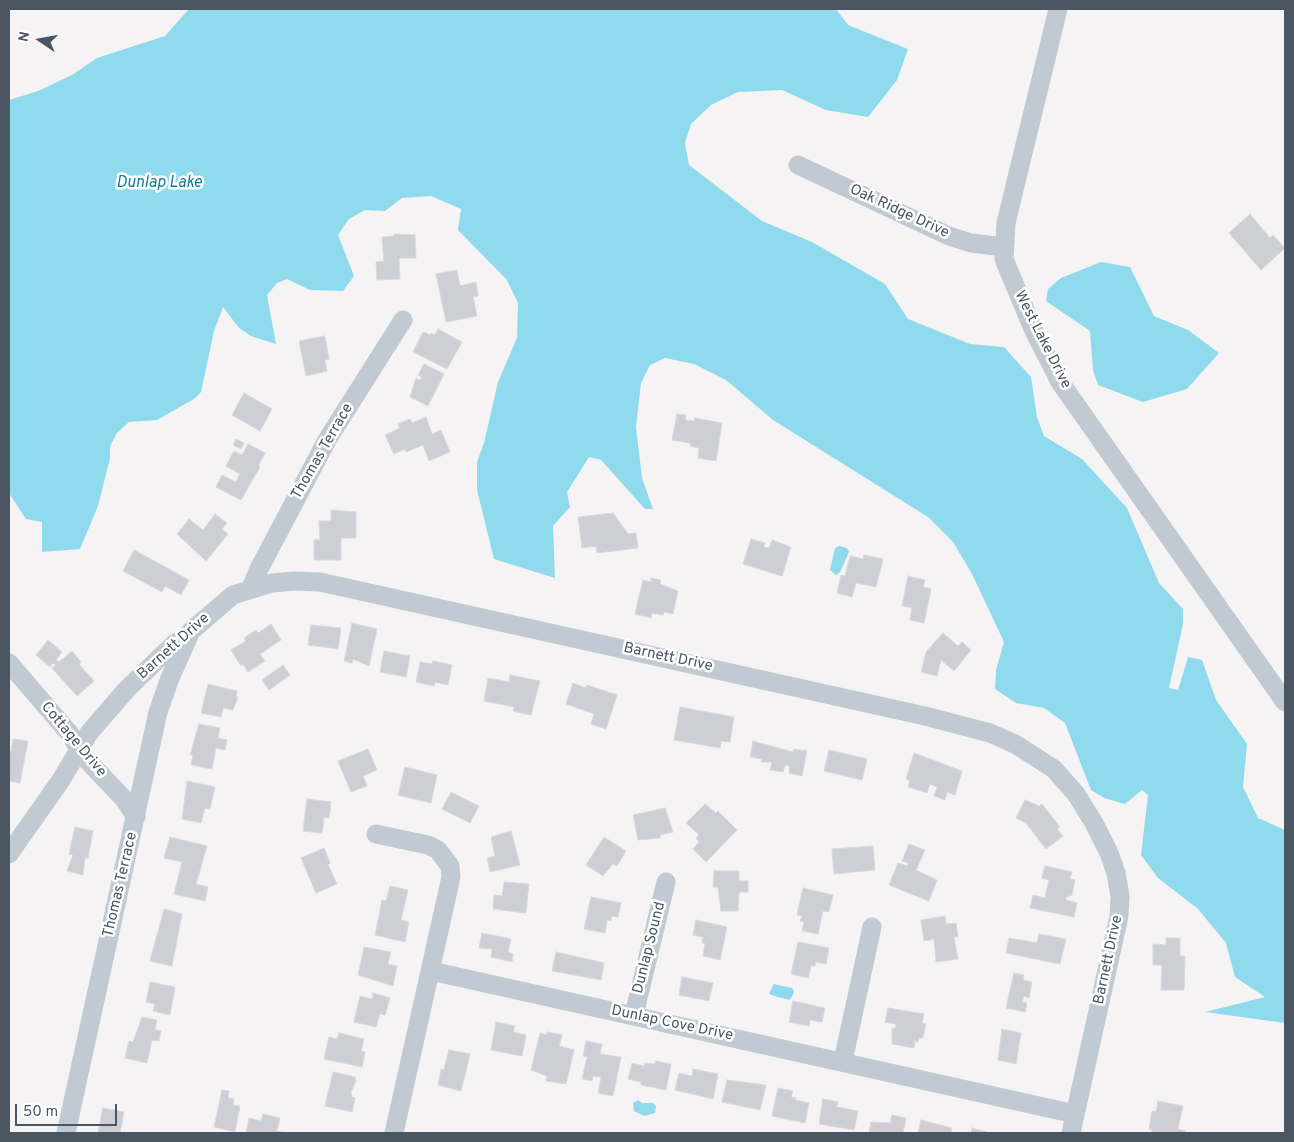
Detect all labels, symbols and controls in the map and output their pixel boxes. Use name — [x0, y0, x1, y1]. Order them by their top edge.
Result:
north arrow — [15, 15, 65, 65]
text: N — [15, 30, 34, 43]
water label: Dunlap Lake — [116, 174, 202, 194]
street label: Oak Ridge Drive — [846, 181, 952, 243]
street label: West Lake Drive — [1010, 288, 1074, 392]
street label: Thomas Terrace — [288, 401, 358, 503]
street label: Barnett Drive — [134, 610, 214, 684]
street label: Barnett Drive — [622, 640, 714, 676]
street label: Cottage Drive — [36, 699, 110, 781]
street label: Thomas Terrace — [100, 831, 142, 939]
street label: Dunlap Sound — [630, 900, 670, 996]
street label: Barnett Drive — [1091, 914, 1127, 1006]
street label: Dunlap Cove Drive — [609, 1002, 735, 1046]
scale bar — [18, 1094, 120, 1126]
text: 50 m — [23, 1103, 58, 1122]

